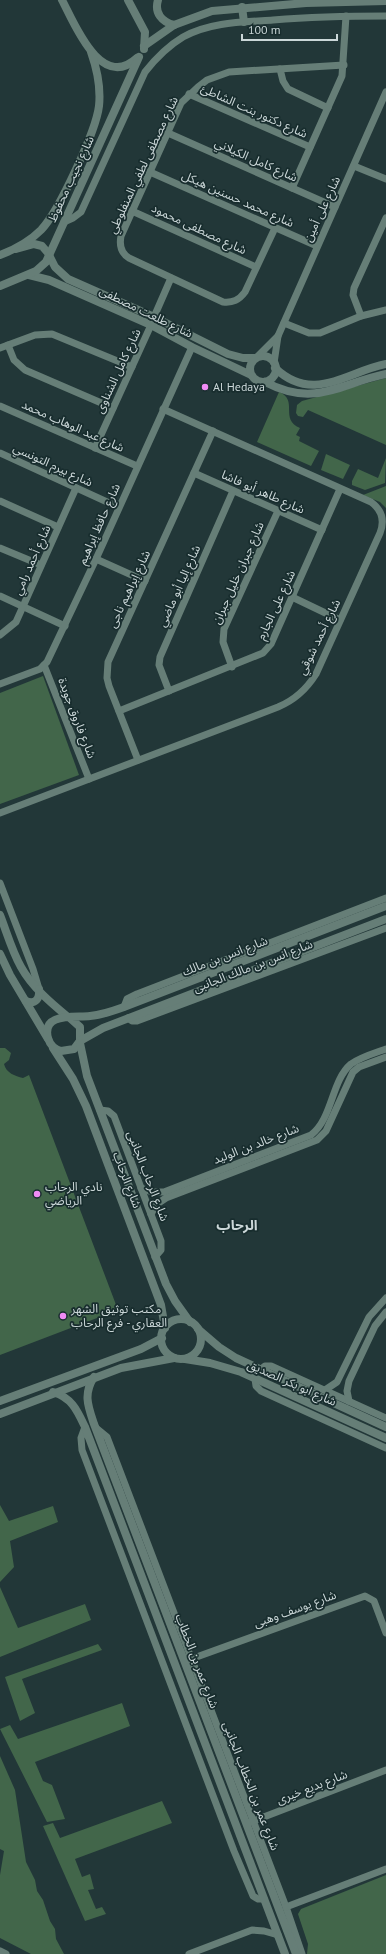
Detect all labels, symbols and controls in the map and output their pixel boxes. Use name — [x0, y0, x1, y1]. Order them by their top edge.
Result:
scale bar — [242, 16, 337, 42]
text: 100 m — [248, 22, 281, 37]
street label: شارع دكتور بنت الشاطئ — [198, 80, 310, 143]
street label: شارع مصطفى لطفي المنفلوطي — [104, 94, 183, 237]
street label: شارع نجيب محفوظ — [44, 133, 99, 225]
street label: شارع كامل الكيلاني — [211, 135, 300, 187]
street label: شارع محمد حسنين هيكل — [179, 167, 297, 232]
street label: شارع على أمين — [300, 174, 345, 245]
street label: شارع مصطفى محمود — [149, 200, 249, 259]
street label: شارع طلعت مصطفى — [96, 282, 195, 342]
street label: شارع كامل الشناوى — [91, 326, 146, 416]
place label: Al Hedaya — [213, 379, 265, 394]
marker: Al Hedaya — [200, 382, 210, 392]
street label: شارع عبد الوهاب محمد — [19, 396, 127, 457]
street label: شارع بيرم التونسي — [10, 440, 95, 492]
street label: شارع طاهر أبو فاشا — [218, 466, 307, 518]
street label: شارع حافظ إبراهيم — [74, 481, 125, 567]
street label: شارع جبران خليل جبران — [208, 519, 269, 627]
street label: شارع أحمد رامي — [9, 522, 56, 598]
street label: شارع إليا أبو ماضي — [154, 543, 206, 630]
street label: شارع إبراهيم ناجى — [104, 548, 155, 631]
street label: شارع على الجارم — [253, 568, 300, 643]
street label: شارع أحمد شوقي — [294, 597, 346, 678]
street label: شارع فاروق جويدة — [53, 675, 100, 761]
street label: شارع انس بن مالك — [180, 932, 270, 981]
street label: شارع انس بن مالك الجانبى — [191, 936, 315, 997]
street label: شارع خالد بن الوليد — [211, 1120, 302, 1169]
street label: شارع الرحاب الجانبى — [124, 1129, 172, 1223]
street label: شارع الرحاب — [110, 1150, 144, 1210]
place label: نادي الرحاب الرياضي — [45, 1179, 103, 1211]
marker: نادي الرحاب الرياضي — [32, 1189, 42, 1199]
district label: الرحاب — [216, 1216, 258, 1234]
place label: مكتب توثيق الشهر العقاري - فرع الرحاب — [70, 1301, 167, 1333]
marker: مكتب توثيق الشهر العقاري - فرع الرحاب — [58, 1311, 68, 1321]
street label: شارع ابو بكر الصديق — [245, 1356, 339, 1411]
street label: شارع يوسف وهبى — [251, 1587, 339, 1632]
street label: شارع عمر بن الخطاب — [171, 1611, 222, 1711]
street label: شارع عمر بن الخطاب الجانبى — [218, 1719, 283, 1853]
street label: شارع بديع خيرى — [274, 1766, 350, 1809]

